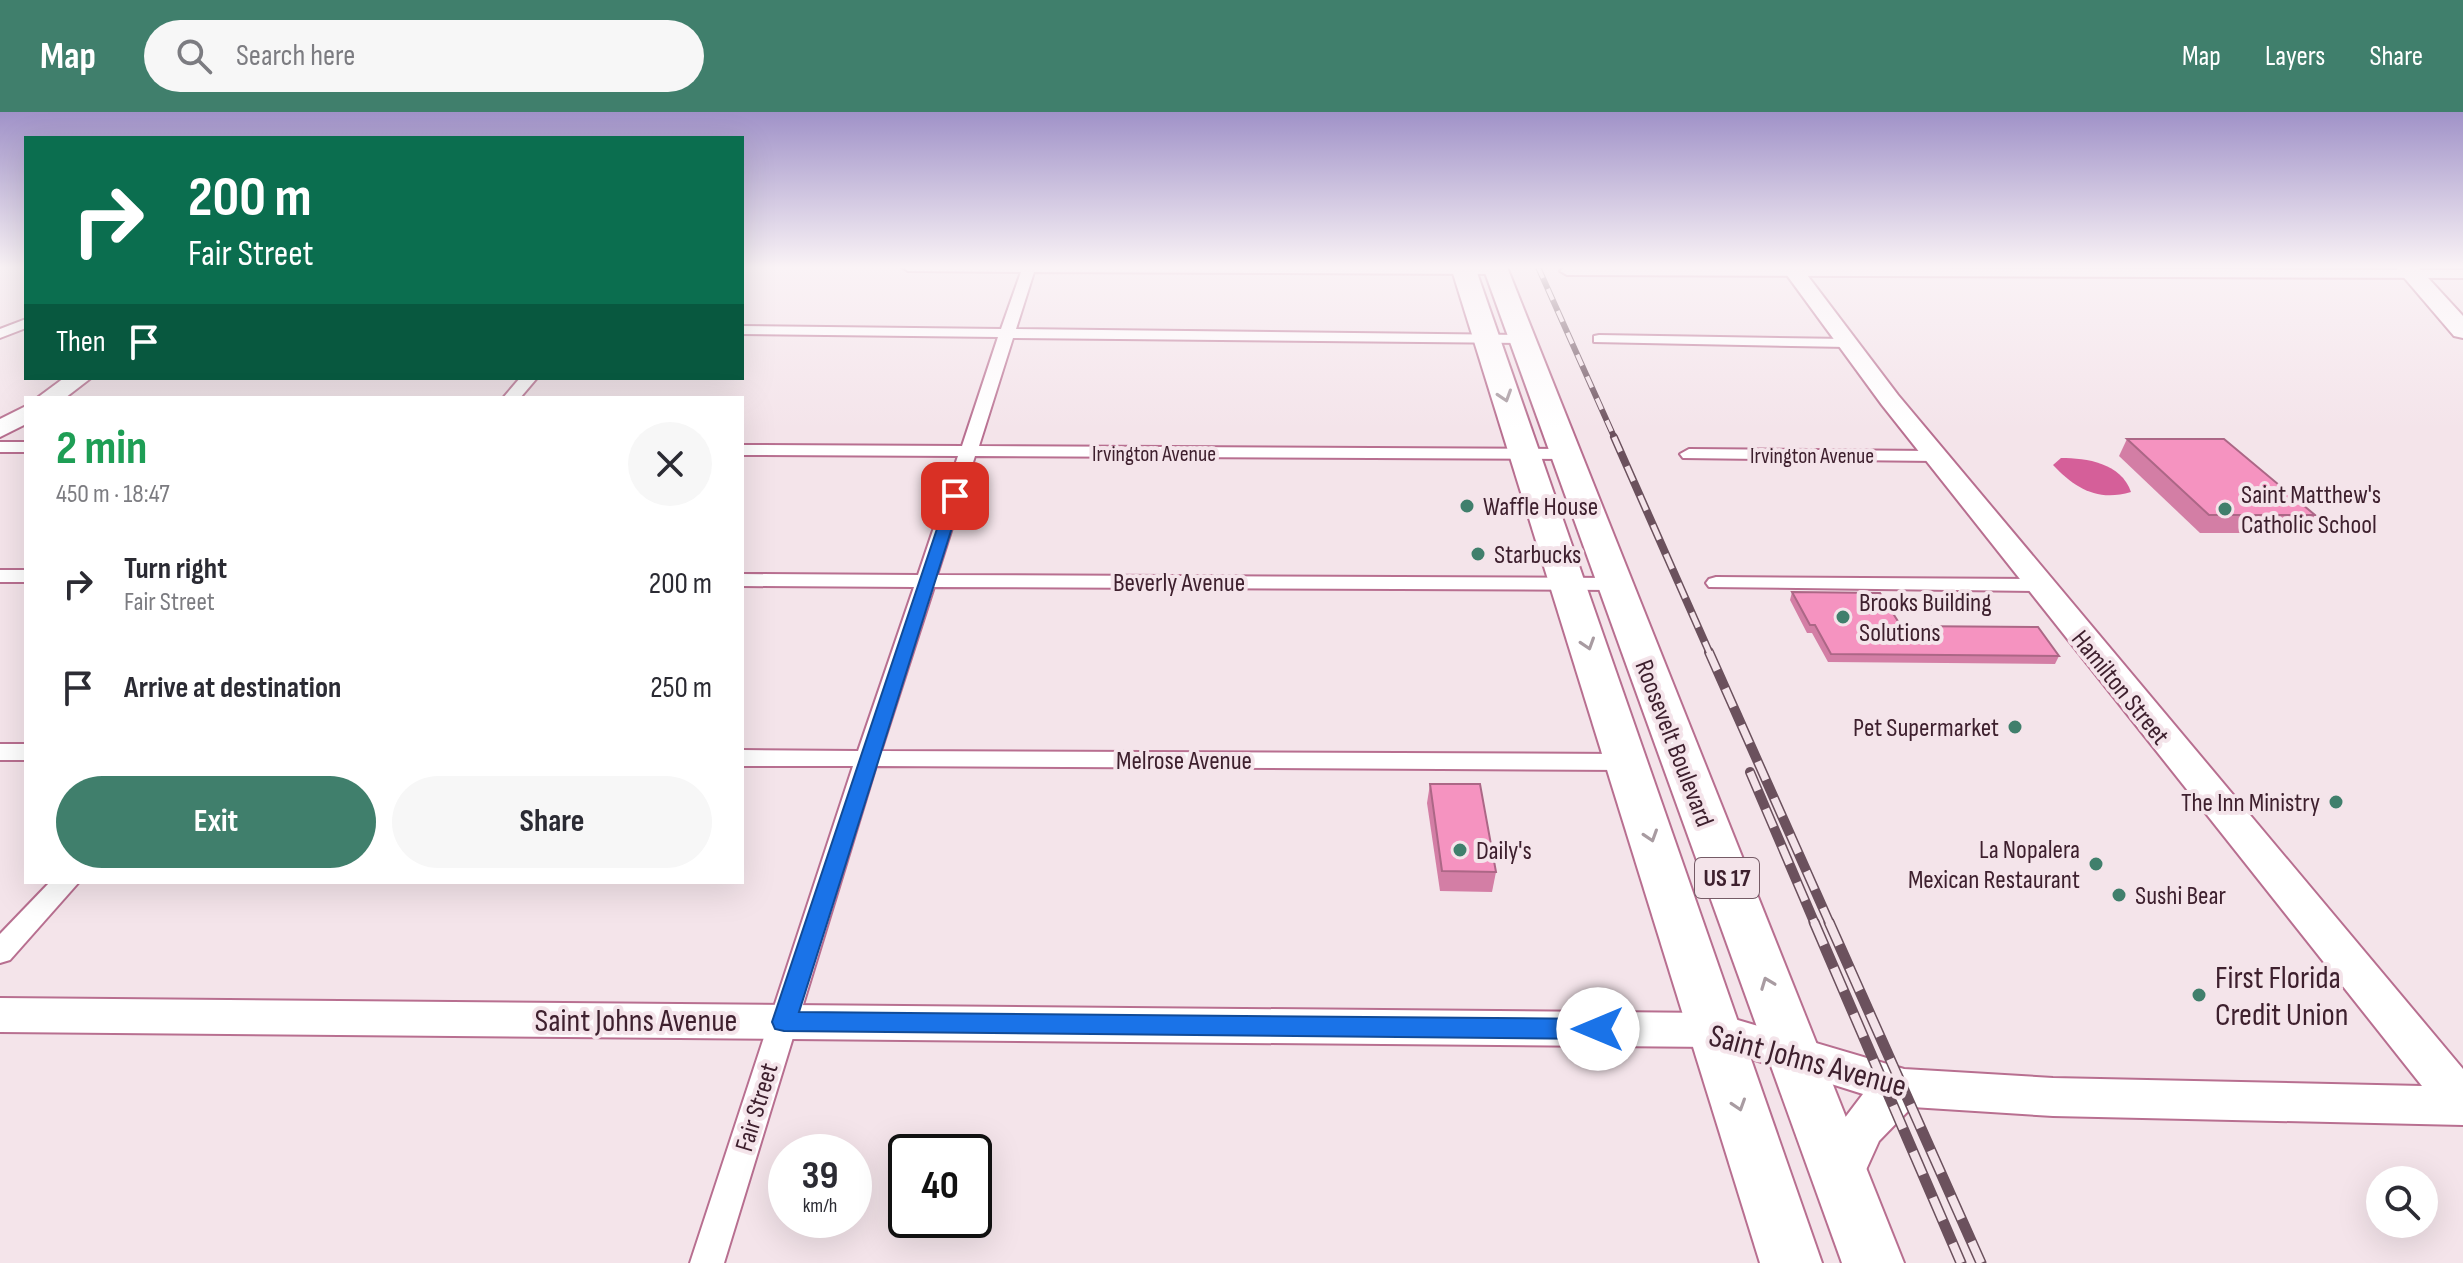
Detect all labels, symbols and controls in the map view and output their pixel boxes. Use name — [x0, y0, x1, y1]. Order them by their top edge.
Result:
search box — [144, 20, 704, 92]
text: Map — [40, 34, 96, 79]
icon: search — [172, 34, 216, 78]
text: Search here — [236, 38, 355, 74]
text: Map — [2182, 40, 2221, 73]
text: Layers — [2265, 40, 2325, 73]
text: Share — [2369, 40, 2423, 73]
text: 200 m — [188, 165, 312, 232]
icon: right — [56, 168, 160, 272]
text: Fair Street — [188, 233, 314, 276]
icon: arrive — [122, 320, 166, 364]
text: Then — [56, 324, 106, 360]
one-way arrow — [1496, 388, 1512, 402]
text: 2 min — [56, 420, 147, 477]
button: close — [628, 422, 712, 506]
street label: Irvington Avenue — [1092, 441, 1216, 468]
street label: Irvington Avenue — [1750, 443, 1874, 470]
pin — [921, 462, 989, 530]
icon: arrive — [933, 474, 977, 518]
text: 450 m · 18:47 — [56, 479, 170, 510]
place label: Saint Matthew's Catholic School — [2241, 480, 2381, 541]
place label: Waffle House — [1483, 492, 1598, 523]
marker: Waffle House — [1458, 497, 1476, 515]
marker: Saint Matthew's Catholic School — [2216, 500, 2234, 518]
place label: Starbucks — [1494, 540, 1581, 571]
marker: Starbucks — [1469, 545, 1487, 563]
text: Turn right — [124, 551, 227, 587]
icon: right — [56, 562, 100, 606]
text: 200 m — [649, 566, 712, 602]
street label: Beverly Avenue — [1113, 568, 1245, 599]
text: Fair Street — [124, 587, 215, 618]
place label: Brooks Building Solutions — [1859, 588, 1992, 649]
marker: Brooks Building Solutions — [1834, 608, 1852, 626]
street label: Hamilton Street — [2064, 624, 2175, 751]
one-way arrow — [1578, 636, 1594, 650]
street label: Roosevelt Boulevard — [1628, 656, 1720, 831]
icon: arrive — [56, 666, 100, 710]
text: Arrive at destination — [124, 670, 341, 706]
text: 250 m — [650, 670, 712, 706]
place label: Pet Supermarket — [1853, 713, 1999, 744]
marker: Pet Supermarket — [2006, 718, 2024, 736]
street label: Melrose Avenue — [1116, 746, 1252, 777]
button: Exit — [56, 776, 376, 868]
button: Share — [392, 776, 712, 868]
place label: The Inn Ministry — [2181, 788, 2320, 819]
marker: The Inn Ministry — [2327, 793, 2345, 811]
one-way arrow — [1641, 828, 1657, 842]
place label: La Nopalera Mexican Restaurant — [1908, 835, 2080, 896]
place label: Daily's — [1476, 836, 1532, 867]
marker: Daily's — [1451, 841, 1469, 859]
marker: La Nopalera Mexican Restaurant — [2087, 855, 2105, 873]
road number: US 17 — [1695, 858, 1759, 898]
place label: Sushi Bear — [2135, 881, 2226, 912]
marker: Sushi Bear — [2110, 886, 2128, 904]
place label: First Florida Credit Union — [2215, 959, 2349, 1035]
one-way arrow — [1760, 977, 1777, 991]
marker: First Florida Credit Union — [2190, 986, 2208, 1004]
position arrow — [1556, 987, 1640, 1071]
street label: Saint Johns Avenue — [535, 1002, 737, 1041]
street label: Saint Johns Avenue — [1705, 1016, 1911, 1107]
street label: Fair Street — [729, 1059, 786, 1155]
one-way arrow — [1729, 1097, 1745, 1111]
speed limit sign: 40 — [888, 1134, 992, 1238]
text: 39 — [802, 1152, 838, 1200]
map controls — [2366, 1166, 2438, 1238]
button: search — [2366, 1166, 2438, 1238]
text: km/h — [803, 1194, 837, 1218]

